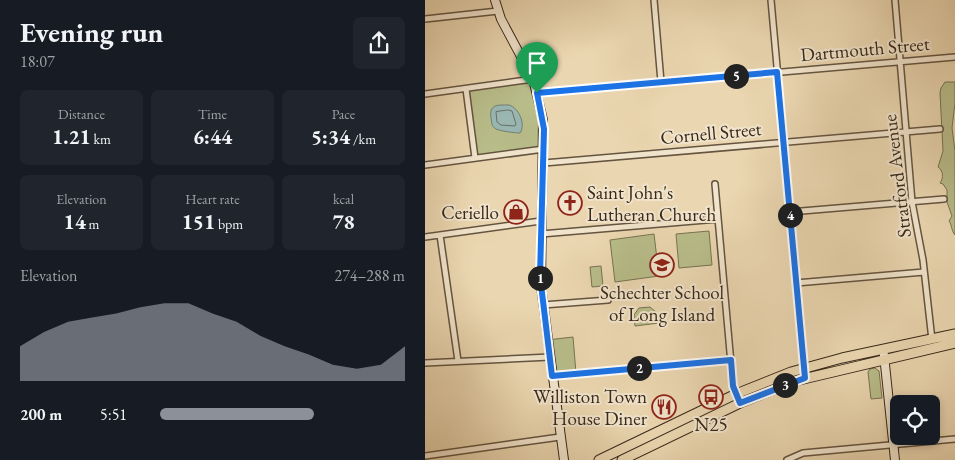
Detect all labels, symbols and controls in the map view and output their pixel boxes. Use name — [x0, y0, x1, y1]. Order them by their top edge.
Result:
text: Evening run — [20, 14, 163, 50]
button: share — [353, 17, 405, 69]
street label: Dartmouth Street — [799, 31, 931, 67]
pin — [516, 42, 558, 93]
icon: arrive — [523, 49, 551, 77]
text: 18:07 — [20, 51, 55, 72]
pin: 5 — [723, 64, 749, 88]
text: 5 — [733, 67, 740, 85]
text: Distance — [58, 105, 105, 123]
text: Time — [198, 105, 227, 123]
text: Pace — [332, 105, 355, 123]
street label: Stratford Avenue — [877, 113, 917, 239]
street label: Cornell Street — [659, 116, 763, 150]
text: 1.21 — [52, 123, 91, 150]
text: 6:44 — [193, 123, 232, 150]
text: 5:34 — [311, 123, 350, 150]
text: km — [91, 130, 111, 148]
text: /km — [350, 130, 376, 148]
place label: Saint John's Lutheran Church — [587, 180, 716, 227]
text: Elevation — [56, 190, 107, 208]
text: Heart rate — [185, 190, 240, 208]
text: kcal — [333, 190, 354, 208]
church icon: Saint John's Lutheran Church — [557, 190, 583, 216]
shop icon: Ceriello — [503, 199, 529, 225]
place label: Ceriello — [441, 200, 499, 225]
pin: 4 — [777, 202, 803, 228]
text: 4 — [787, 206, 794, 224]
text: 14 — [64, 208, 86, 235]
text: 151 — [182, 208, 215, 235]
text: 78 — [332, 208, 355, 235]
text: m — [86, 215, 99, 233]
text: bpm — [215, 215, 243, 233]
school or university icon: Schechter School of Long Island — [649, 252, 675, 278]
text: Elevation — [20, 265, 78, 286]
text: 274–288 m — [334, 265, 405, 286]
pin: 1 — [527, 266, 553, 290]
text: 1 — [537, 269, 544, 287]
place label: Schechter School of Long Island — [600, 280, 724, 327]
pin: 2 — [627, 356, 651, 380]
text: 2 — [636, 359, 643, 377]
pin: 3 — [773, 372, 797, 398]
text: 3 — [782, 376, 789, 394]
place label: Williston Town House Diner — [533, 384, 648, 431]
bus stop icon: N25 — [698, 384, 724, 410]
restaurant icon: Williston Town House Diner — [651, 394, 677, 420]
map controls — [890, 395, 940, 445]
button: locate — [890, 395, 940, 445]
text: 200 m — [20, 404, 62, 425]
text: 5:51 — [100, 404, 127, 425]
place label: N25 — [694, 412, 728, 437]

